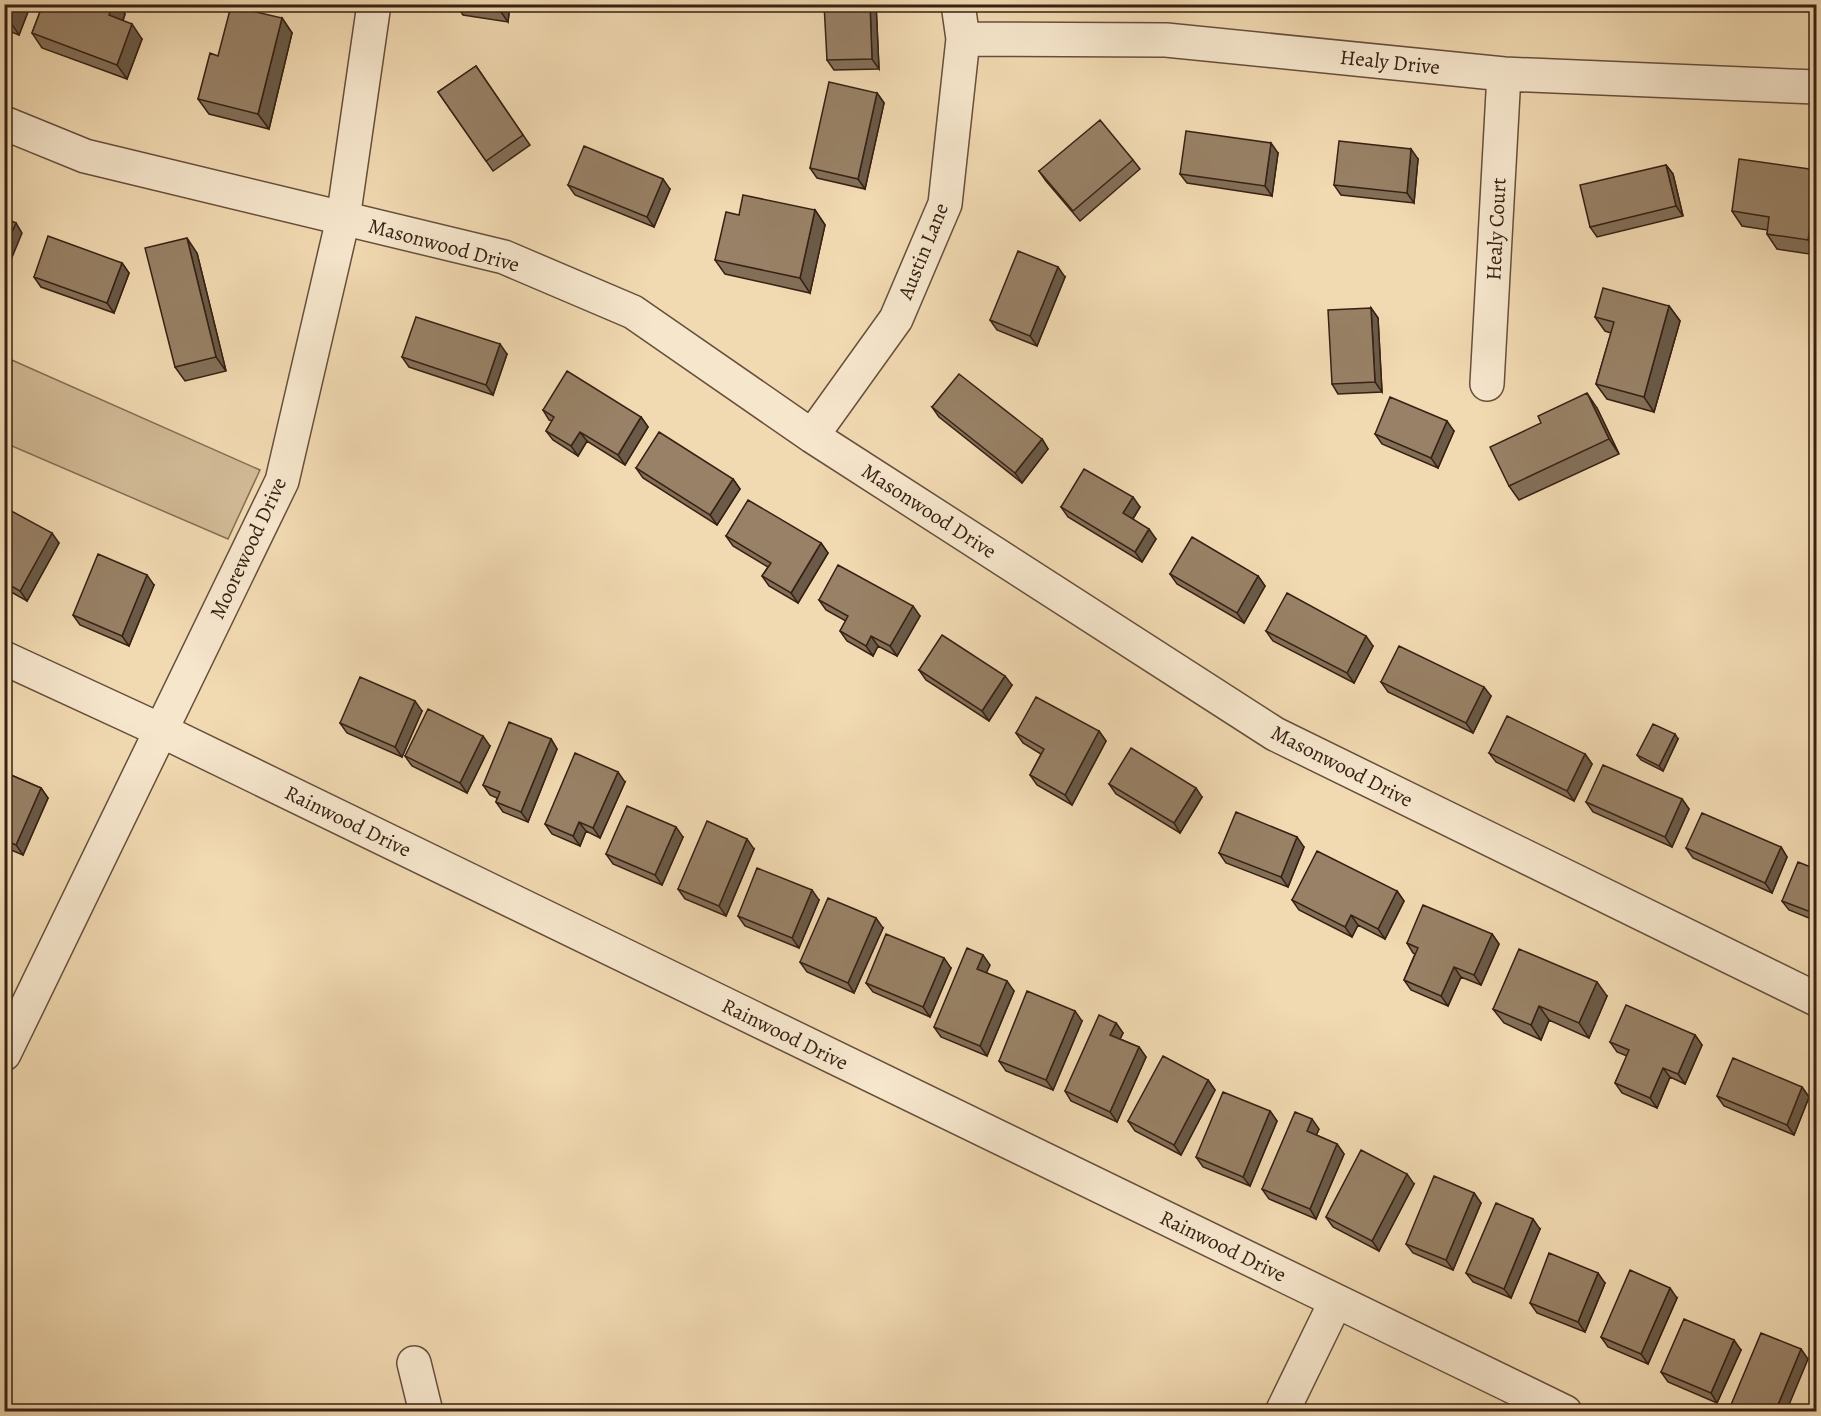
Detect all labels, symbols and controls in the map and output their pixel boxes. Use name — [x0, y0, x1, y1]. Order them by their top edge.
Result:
street label: Healy Drive — [1339, 43, 1441, 81]
street label: Healy Court — [1479, 177, 1513, 281]
street label: Austin Lane — [891, 199, 955, 304]
street label: Masonwood Drive — [365, 211, 523, 279]
street label: Masonwood Drive — [856, 457, 1002, 565]
street label: Moorewood Drive — [203, 473, 293, 623]
street label: Masonwood Drive — [1266, 718, 1418, 814]
street label: Rainwood Drive — [280, 778, 416, 864]
street label: Rainwood Drive — [717, 991, 853, 1077]
street label: Rainwood Drive — [1155, 1203, 1291, 1289]

